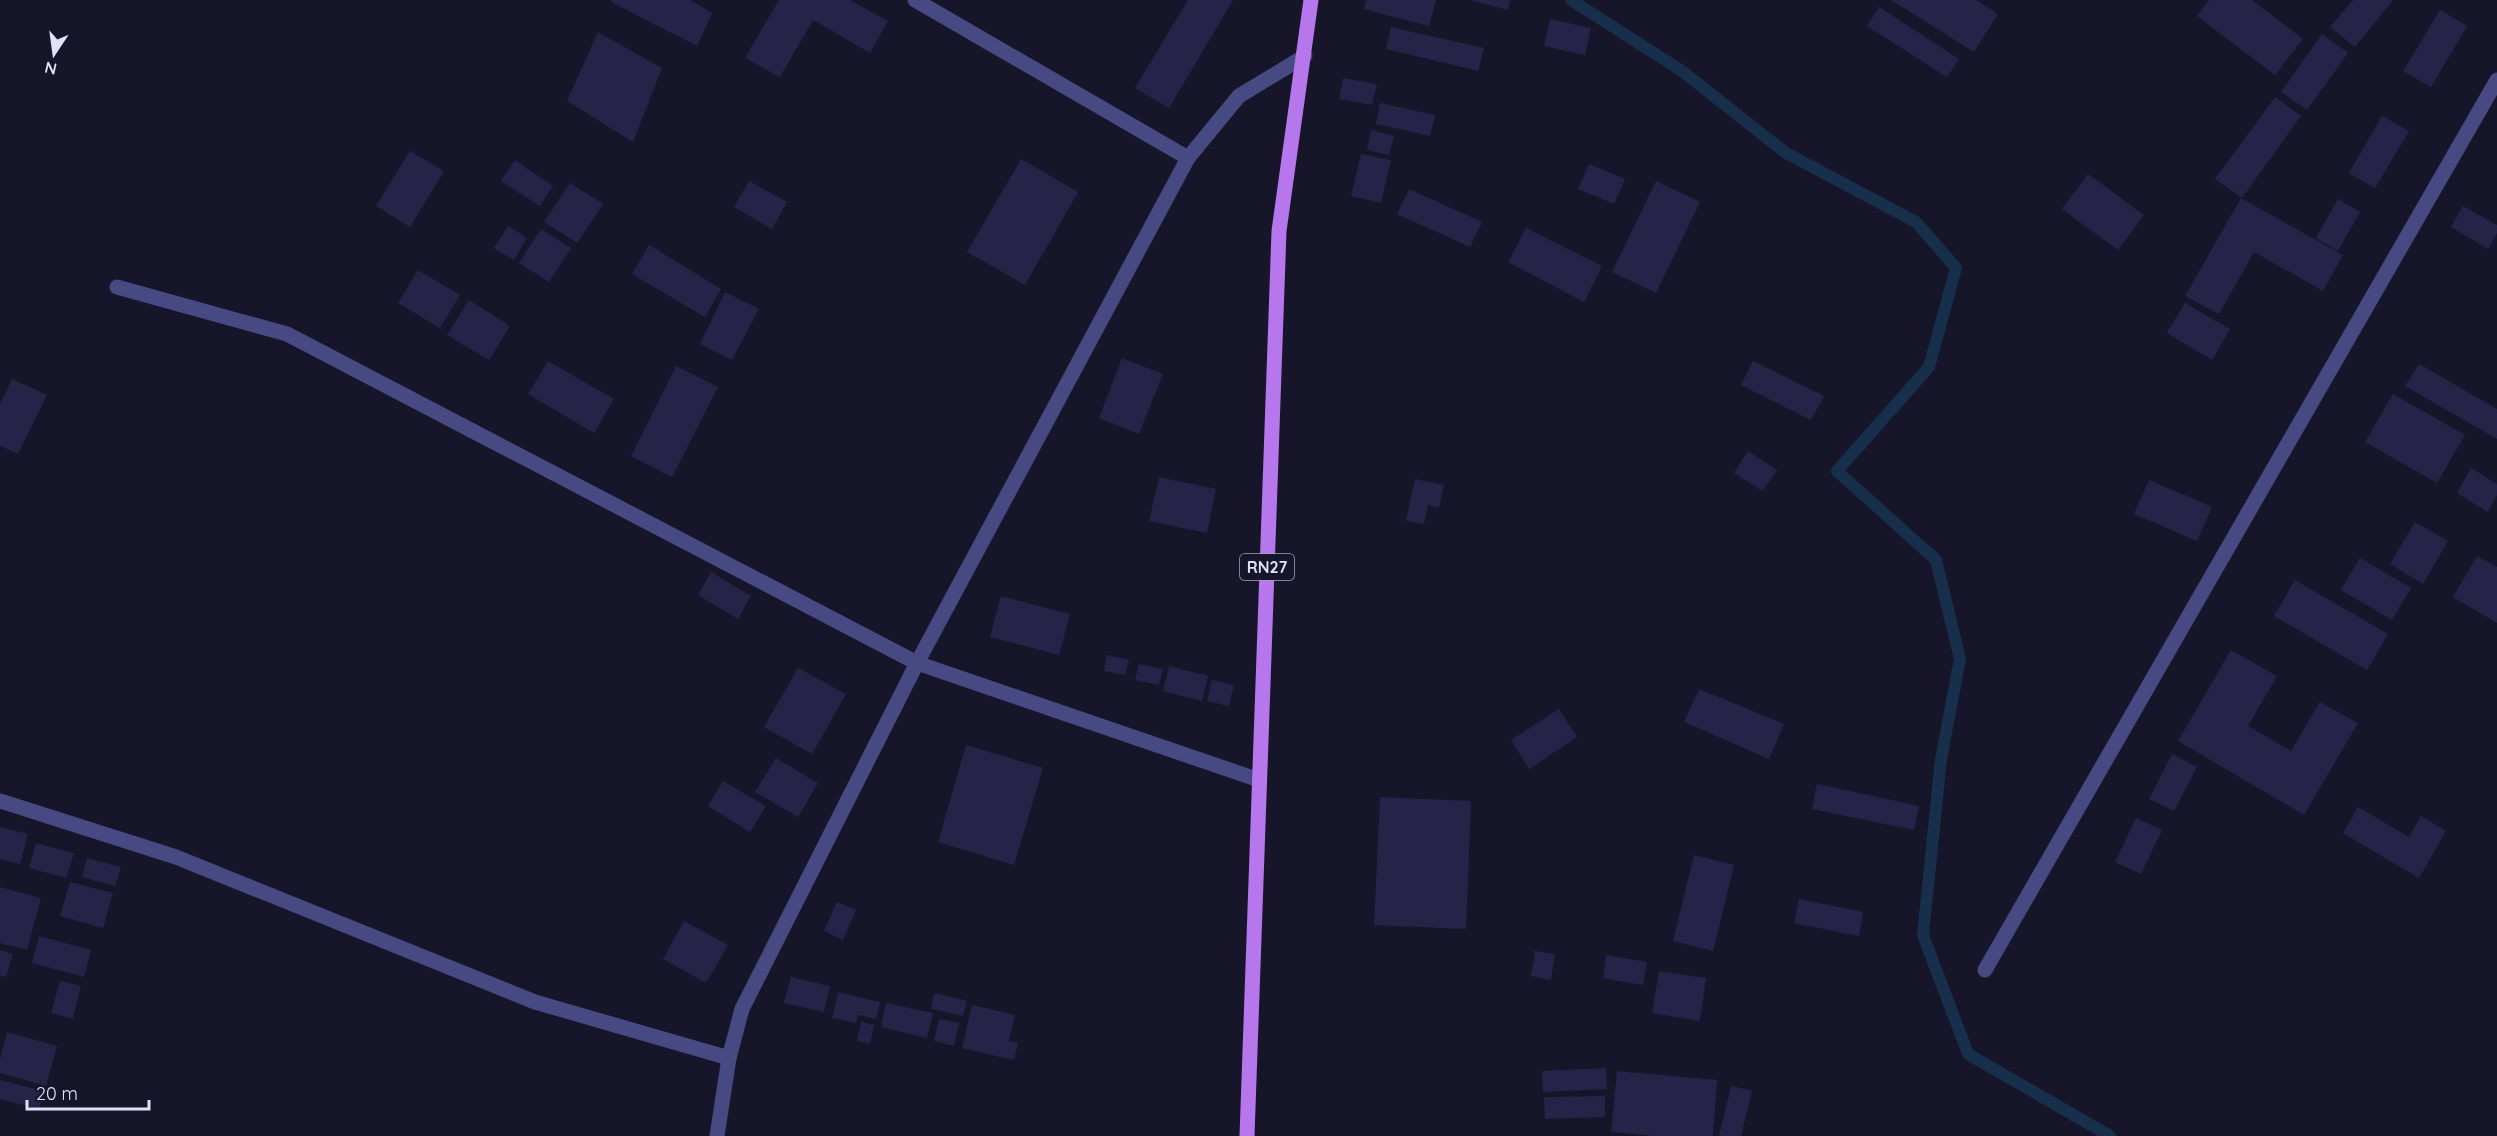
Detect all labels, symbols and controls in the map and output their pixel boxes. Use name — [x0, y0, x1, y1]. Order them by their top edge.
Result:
north arrow — [24, 24, 84, 84]
text: N — [43, 58, 59, 80]
road number: RN27 — [1240, 554, 1294, 580]
scale bar — [27, 1073, 148, 1111]
text: 20 m — [36, 1082, 78, 1105]

